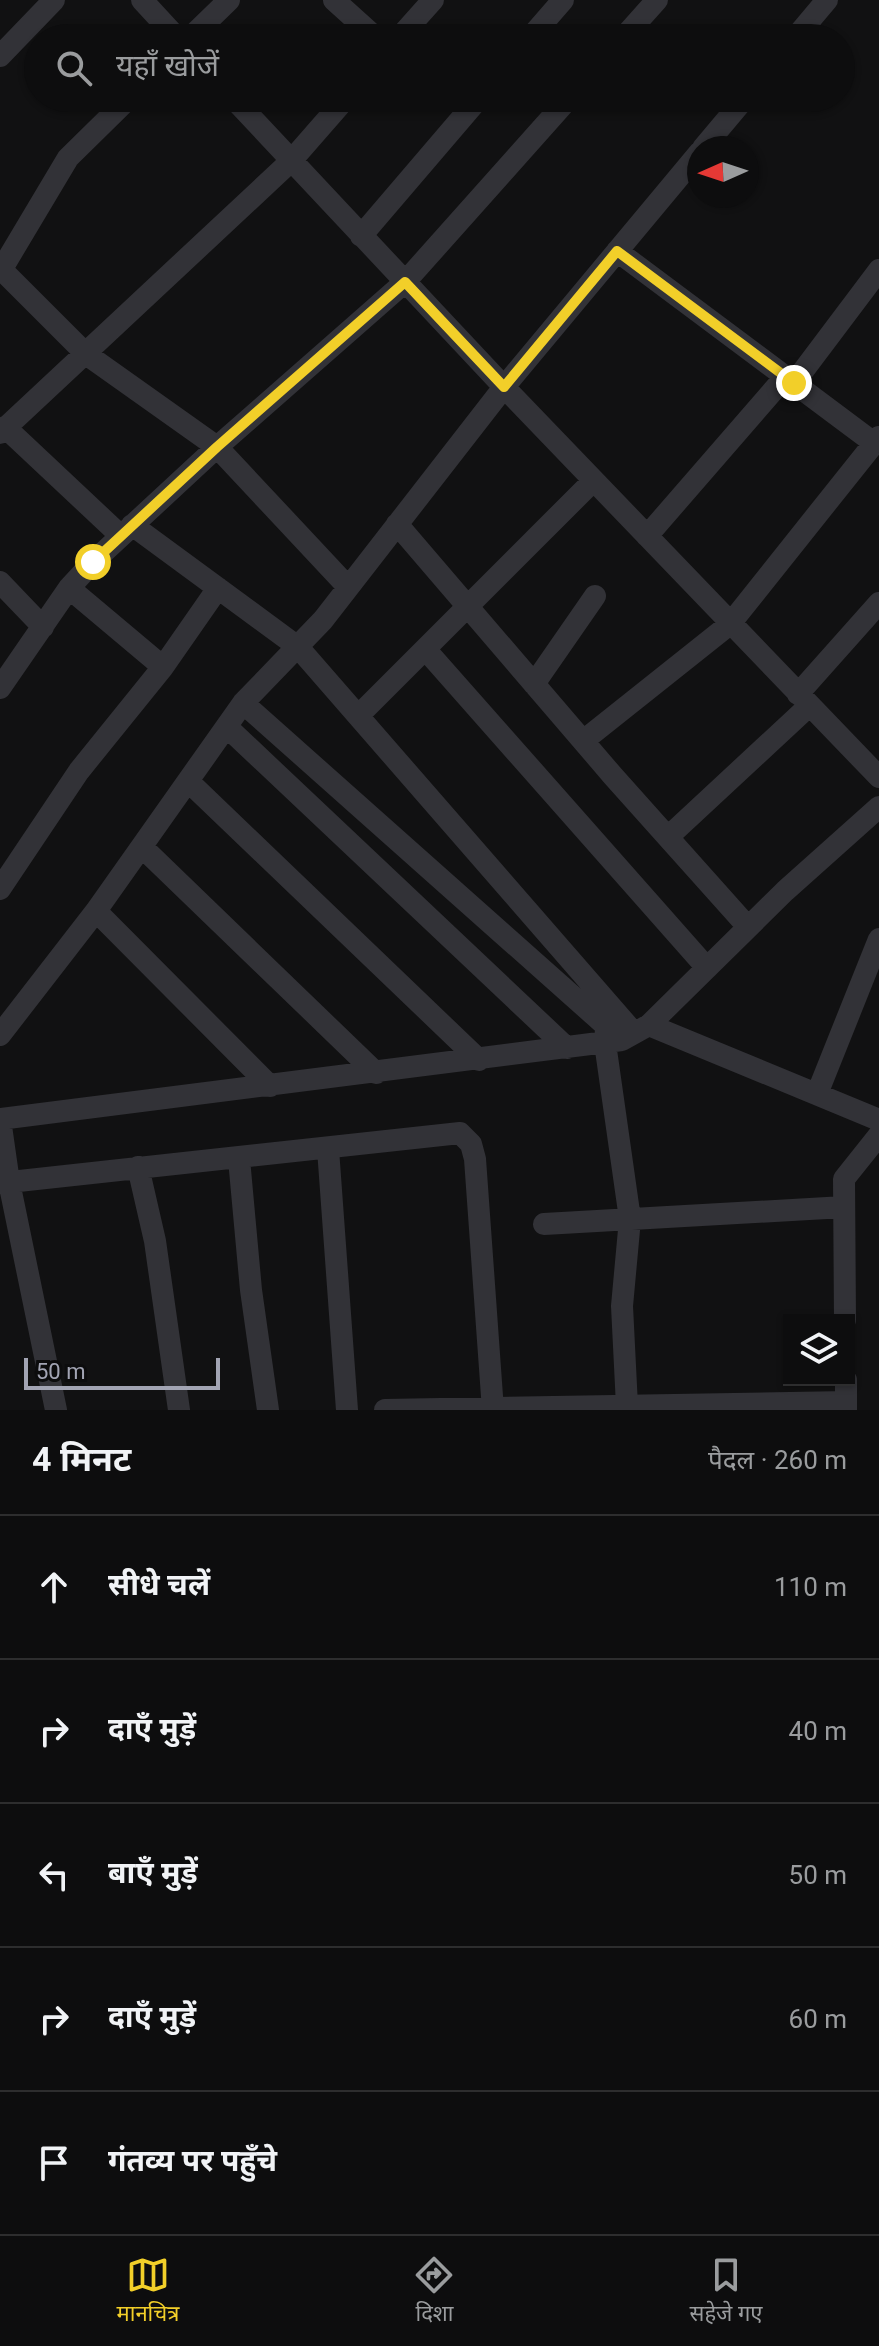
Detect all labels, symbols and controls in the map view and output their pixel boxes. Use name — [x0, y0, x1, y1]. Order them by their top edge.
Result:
search box — [24, 24, 855, 112]
icon: search — [52, 46, 96, 90]
text: यहाँ खोजें — [116, 48, 219, 83]
north arrow — [687, 136, 759, 208]
route end — [776, 365, 812, 401]
route start — [75, 544, 111, 580]
map controls — [783, 1314, 855, 1386]
button: layers — [783, 1314, 855, 1386]
scale bar — [24, 1354, 220, 1390]
text: 50 m — [36, 1359, 85, 1384]
text: 4 मिनट — [32, 1439, 131, 1479]
text: पैदल · 260 m — [708, 1445, 847, 1475]
icon: ahead — [32, 1565, 76, 1609]
text: सीधे चलें — [108, 1567, 210, 1602]
text: 110 m — [774, 1572, 847, 1602]
icon: right — [32, 1709, 76, 1753]
text: दाएँ मुड़ें — [108, 1711, 196, 1746]
text: 40 m — [789, 1716, 847, 1746]
icon: left — [32, 1853, 76, 1897]
text: बाएँ मुड़ें — [108, 1855, 198, 1890]
text: 50 m — [789, 1860, 847, 1890]
icon: right — [32, 1997, 76, 2041]
text: दाएँ मुड़ें — [108, 1999, 196, 2034]
text: 60 m — [789, 2004, 847, 2034]
icon: arrive — [32, 2141, 76, 2185]
text: गंतव्य पर पहुँचे — [108, 2143, 277, 2178]
tab: मानचित्र — [117, 2253, 179, 2330]
tab: दिशा — [412, 2253, 456, 2330]
tab: सहेजे गए — [690, 2253, 762, 2330]

